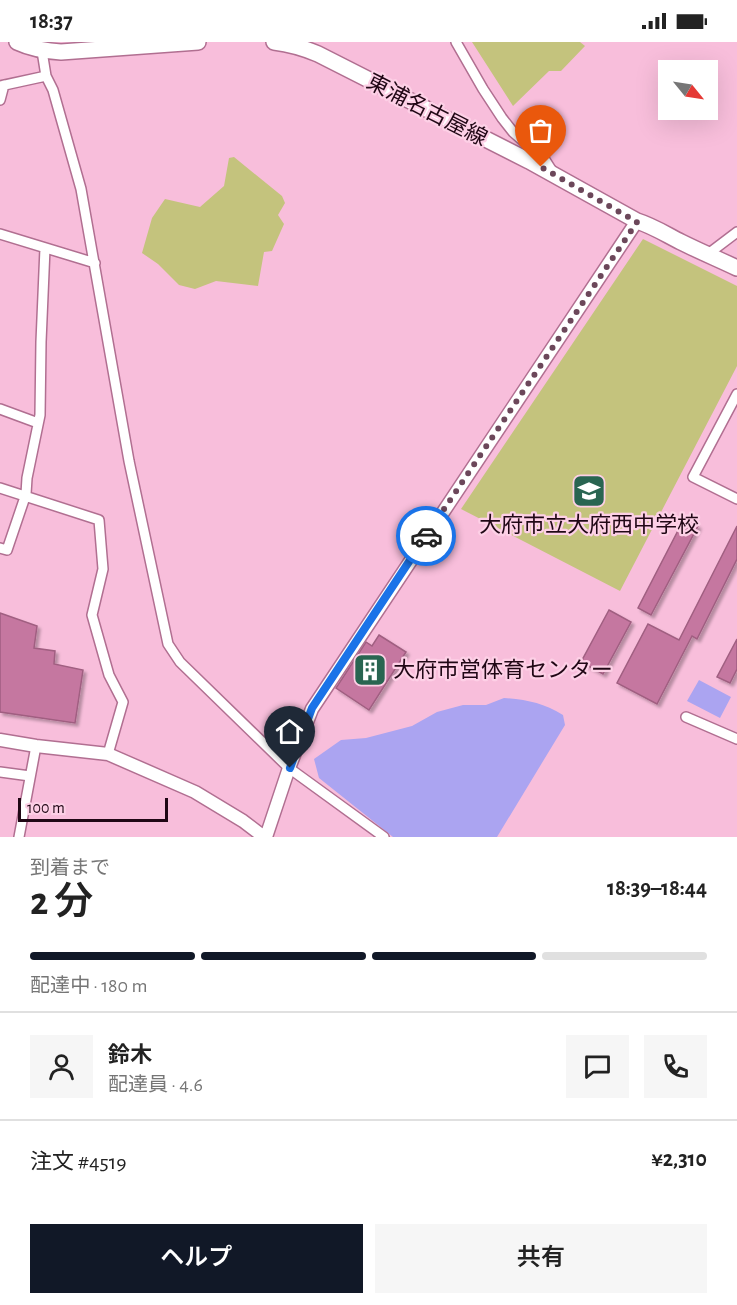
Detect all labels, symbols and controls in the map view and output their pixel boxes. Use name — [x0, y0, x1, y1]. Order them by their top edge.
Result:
text: 18:37 — [30, 10, 73, 32]
north arrow — [658, 60, 718, 120]
map controls — [658, 60, 718, 120]
street label: 東浦名古屋線 — [363, 69, 491, 150]
pin — [515, 105, 566, 167]
icon: bag — [524, 114, 557, 147]
school or university icon: 大府市立大府西中学校 — [571, 473, 607, 509]
courier — [396, 506, 456, 566]
place label: 大府市立大府西中学校 — [479, 513, 699, 536]
icon: car — [410, 520, 443, 553]
building icon: 大府市営体育センター — [352, 652, 388, 688]
place label: 大府市営体育センター — [393, 658, 613, 681]
pin — [264, 706, 315, 768]
icon: home — [273, 715, 306, 748]
scale bar — [18, 795, 168, 822]
text: 100 m — [27, 800, 65, 816]
text: 到着まで — [30, 858, 110, 878]
text: 18:39–18:44 — [607, 877, 707, 899]
text: 2 分 — [30, 883, 93, 922]
text: 配達中 · 180 m — [30, 976, 147, 996]
button: person — [30, 1035, 93, 1098]
button: chat — [566, 1035, 629, 1098]
button: phone — [644, 1035, 707, 1098]
text: 鈴木 — [108, 1044, 152, 1066]
text: 配達員 · 4.6 — [108, 1075, 203, 1095]
text: ¥2,310 — [651, 1148, 707, 1170]
text: 注文 #4519 — [30, 1151, 127, 1173]
button: ヘルプ — [30, 1224, 363, 1293]
button: 共有 — [375, 1224, 707, 1293]

